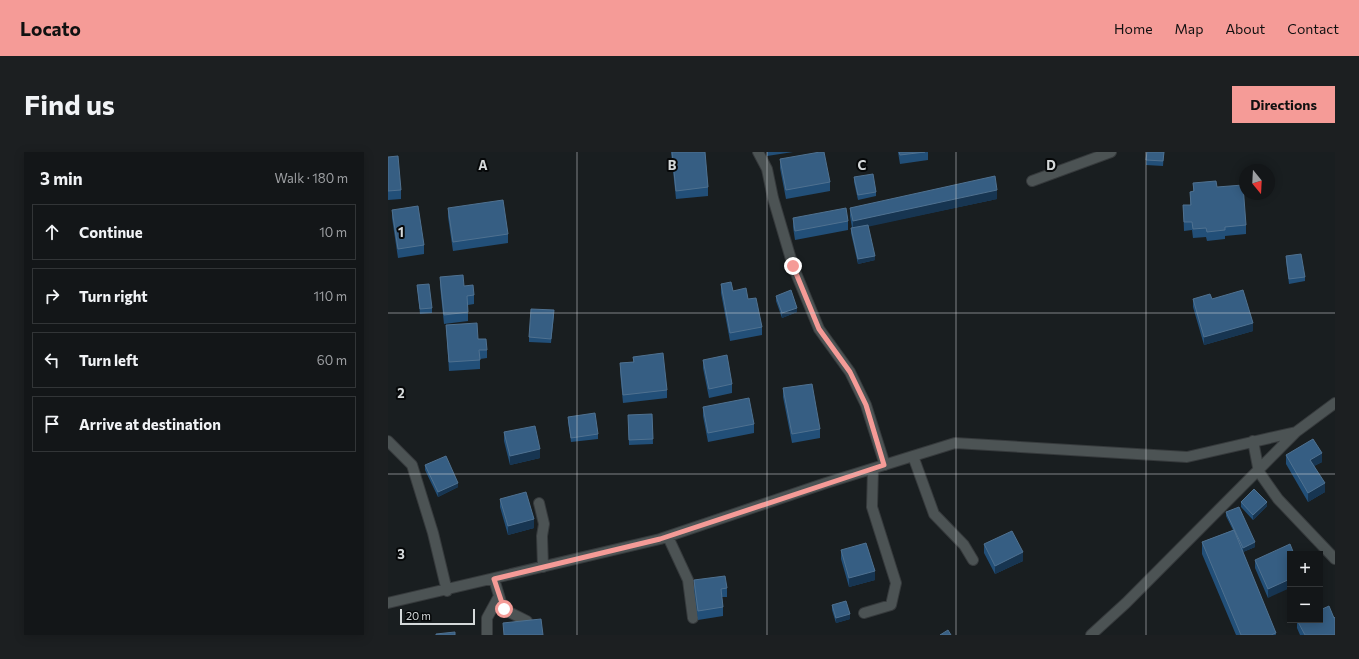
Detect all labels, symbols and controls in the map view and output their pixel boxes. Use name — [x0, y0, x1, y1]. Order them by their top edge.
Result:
text: Locato — [20, 17, 81, 40]
text: Home — [1114, 20, 1153, 37]
text: Map — [1175, 20, 1203, 37]
text: About — [1225, 20, 1265, 37]
text: Contact — [1287, 20, 1339, 37]
button: Directions — [1232, 86, 1335, 123]
text: Find us — [24, 87, 115, 121]
text: A — [478, 157, 488, 173]
text: B — [668, 157, 677, 173]
text: C — [858, 157, 867, 173]
text: D — [1046, 157, 1056, 173]
north arrow — [1239, 164, 1275, 200]
text: 3 min — [40, 168, 83, 189]
text: Walk · 180 m — [274, 170, 348, 186]
icon: ahead — [41, 221, 63, 243]
text: Continue — [79, 223, 143, 241]
text: 10 m — [319, 224, 347, 240]
text: 1 — [398, 224, 404, 240]
route end — [784, 257, 802, 275]
icon: right — [41, 285, 63, 307]
text: Turn right — [79, 287, 148, 305]
text: 110 m — [314, 288, 347, 304]
icon: left — [41, 349, 63, 371]
text: Turn left — [79, 351, 138, 369]
text: 60 m — [317, 352, 347, 368]
text: 2 — [397, 385, 405, 401]
icon: arrive — [41, 413, 63, 435]
text: Arrive at destination — [79, 415, 221, 433]
text: 3 — [397, 546, 405, 562]
map controls — [1287, 551, 1323, 623]
button: + — [1287, 551, 1323, 587]
button: − — [1287, 587, 1323, 623]
route start — [495, 600, 513, 618]
scale bar — [400, 607, 475, 626]
text: 20 m — [406, 609, 431, 622]

